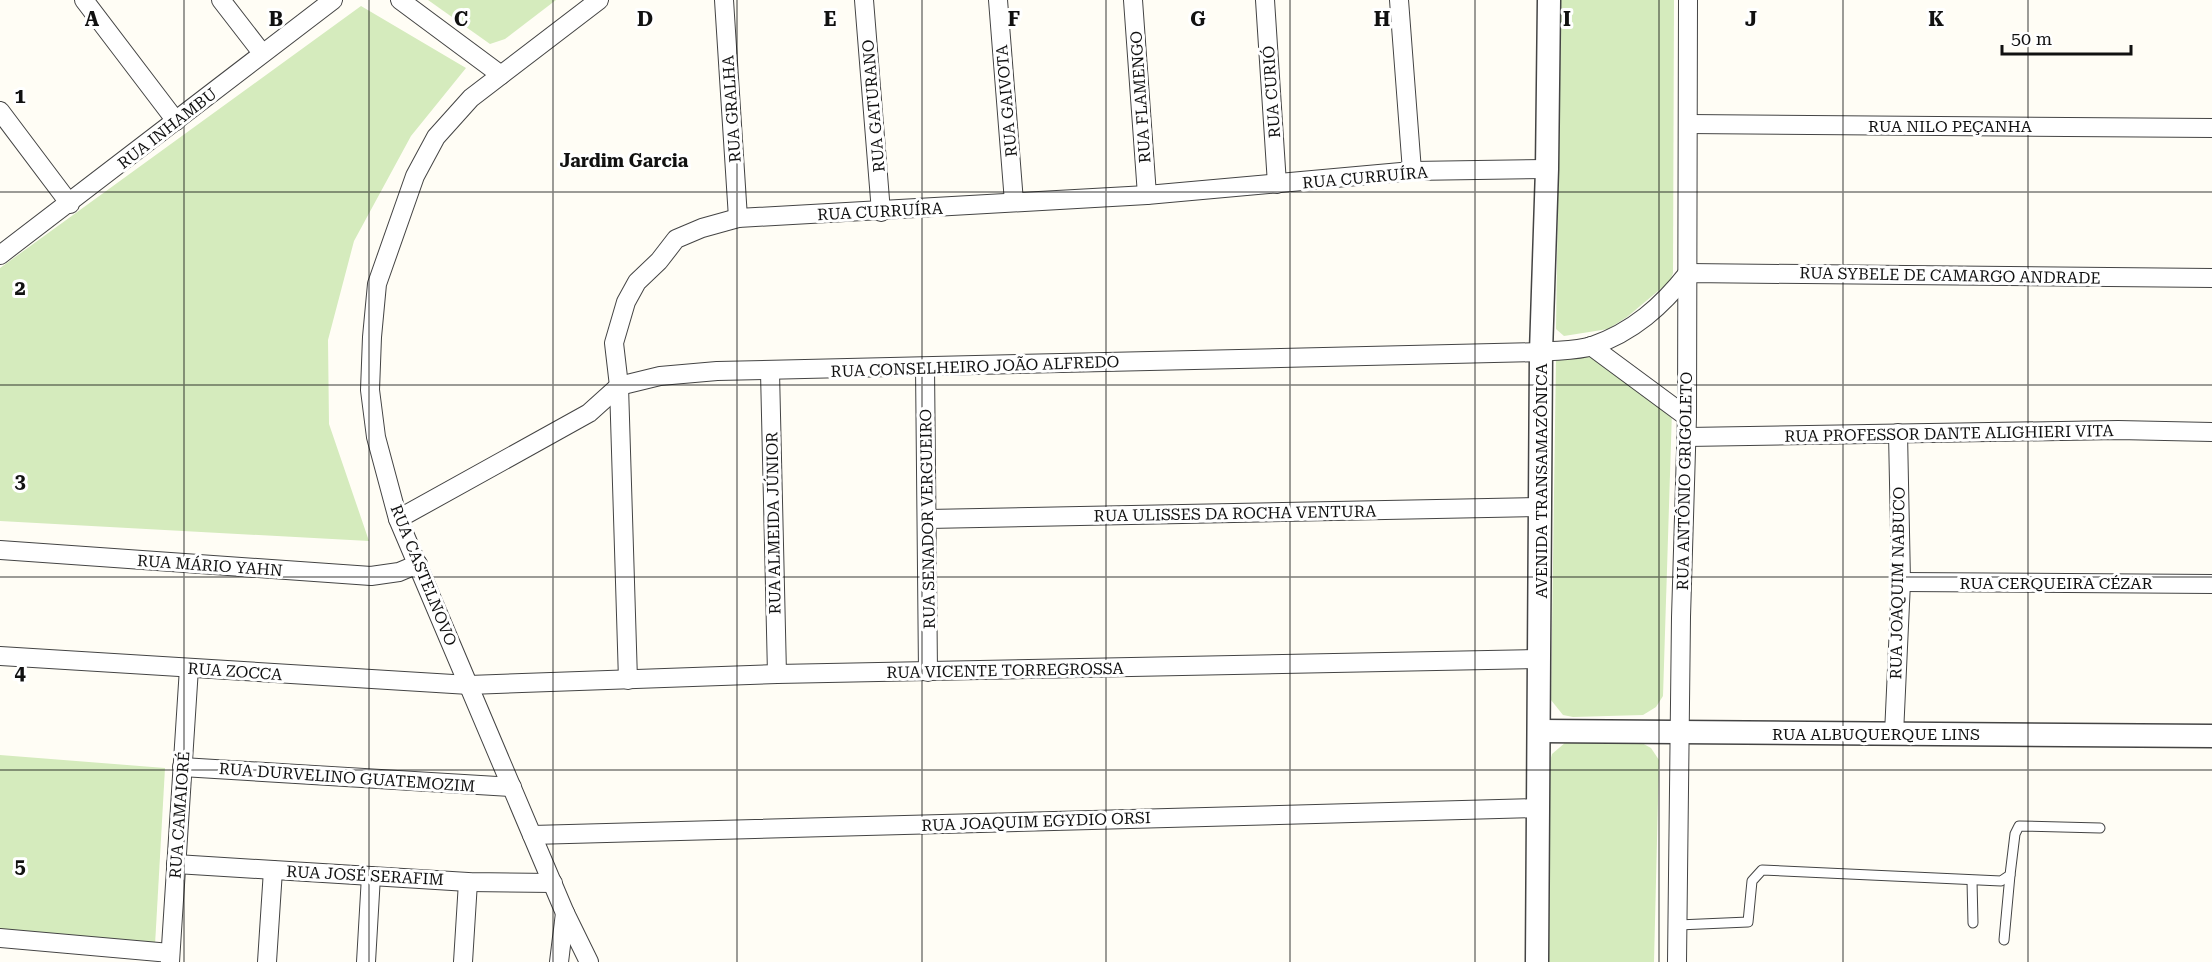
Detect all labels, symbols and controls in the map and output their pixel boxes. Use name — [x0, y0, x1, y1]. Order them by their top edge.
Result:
text: A — [85, 7, 100, 31]
text: B — [269, 7, 283, 31]
text: C — [454, 7, 468, 31]
text: D — [637, 7, 653, 31]
text: E — [824, 7, 837, 31]
text: F — [1008, 7, 1020, 31]
text: G — [1190, 7, 1206, 31]
text: H — [1374, 7, 1390, 31]
text: I — [1563, 7, 1571, 31]
text: J — [1745, 7, 1757, 31]
text: K — [1928, 7, 1944, 31]
scale bar — [2002, 18, 2131, 56]
text: 50 m — [2011, 28, 2052, 49]
street label: RUA FLAMENGO — [1126, 30, 1155, 164]
street label: RUA GATURANO — [858, 39, 889, 173]
street label: RUA GAIVOTA — [992, 43, 1021, 158]
street label: RUA CURIÓ — [1259, 45, 1284, 139]
street label: RUA GRALHA — [718, 54, 745, 163]
text: 1 — [14, 84, 26, 108]
street label: RUA INHAMBU — [114, 84, 221, 173]
street label: RUA NILO PEÇANHA — [1868, 117, 2033, 136]
district label: Jardim Garcia — [560, 150, 689, 171]
street label: RUA CURRUÍRA — [1301, 162, 1429, 192]
street label: RUA CURRUÍRA — [817, 199, 944, 224]
street label: RUA SYBELE DE CAMARGO ANDRADE — [1799, 263, 2101, 288]
text: 2 — [14, 276, 26, 300]
street label: RUA CONSELHEIRO JOÃO ALFREDO — [830, 352, 1120, 381]
street label: AVENIDA TRANSAMAZÔNICA — [1532, 363, 1551, 599]
street label: RUA ANTÔNIO GRIGOLETO — [1673, 372, 1696, 590]
street label: RUA SENADOR VERGUEIRO — [916, 409, 939, 629]
street label: RUA PROFESSOR DANTE ALIGHIERI VITA — [1784, 421, 2115, 446]
street label: RUA ALMEIDA JÚNIOR — [762, 431, 785, 615]
text: 3 — [14, 469, 26, 493]
street label: RUA JOAQUIM NABUCO — [1886, 486, 1909, 680]
street label: RUA CASTELNOVO — [387, 502, 461, 649]
street label: RUA ULISSES DA ROCHA VENTURA — [1094, 502, 1377, 525]
street label: RUA MÁRIO YAHN — [136, 551, 284, 580]
street label: RUA CERQUEIRA CÉZAR — [1959, 574, 2153, 593]
street label: RUA ZOCCA — [187, 659, 284, 684]
street label: RUA VICENTE TORREGROSSA — [886, 659, 1125, 682]
text: 4 — [14, 661, 26, 685]
street label: RUA ALBUQUERQUE LINS — [1772, 725, 1980, 744]
street label: RUA CAMAIORÉ — [166, 751, 193, 879]
street label: RUA DURVELINO GUATEMOZIM — [218, 759, 476, 796]
street label: RUA JOAQUIM EGYDIO ORSI — [921, 808, 1151, 835]
text: 5 — [14, 854, 26, 878]
street label: RUA JOSÉ SERAFIM — [286, 862, 444, 889]

